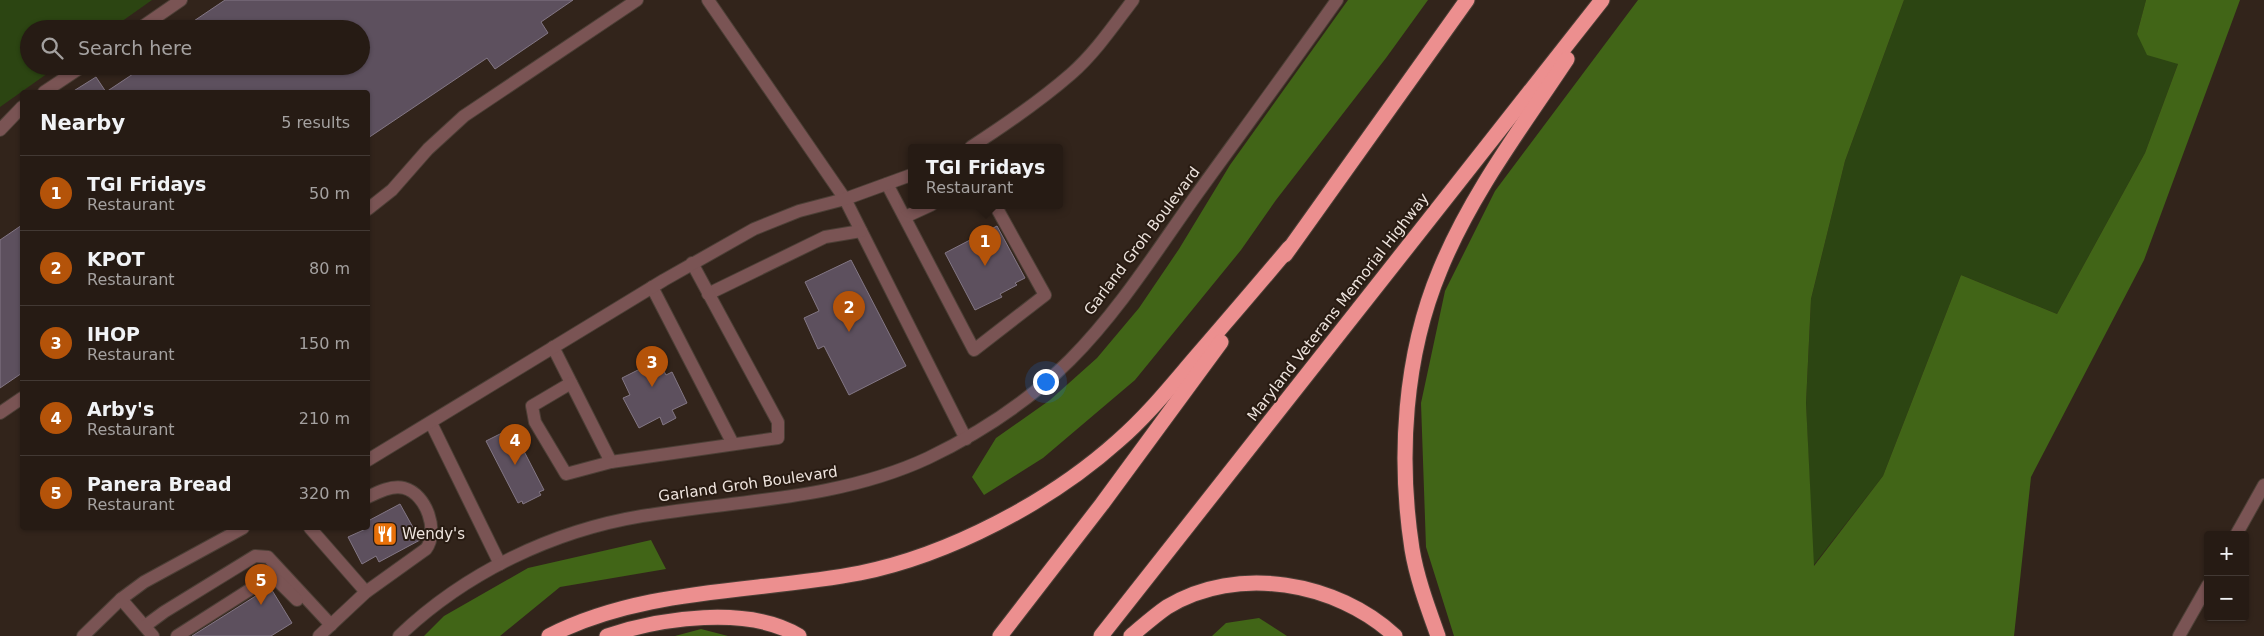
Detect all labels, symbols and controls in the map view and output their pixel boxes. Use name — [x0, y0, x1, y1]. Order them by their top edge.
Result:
search box — [20, 20, 370, 75]
icon: search — [38, 34, 66, 62]
text: Search here — [78, 37, 192, 59]
text: Nearby — [40, 111, 125, 135]
text: 5 results — [281, 113, 350, 132]
popup — [908, 144, 1063, 209]
text: TGI Fridays — [926, 156, 1045, 178]
street label: Garland Groh Boulevard — [1080, 163, 1204, 319]
text: TGI Fridays — [87, 173, 206, 195]
text: Restaurant — [926, 178, 1013, 197]
text: 1 — [50, 184, 62, 203]
text: 50 m — [309, 184, 350, 203]
street label: Maryland Veterans Memorial Highway — [1243, 189, 1433, 425]
text: Restaurant — [87, 195, 175, 214]
pin: 1 — [969, 225, 1001, 266]
text: KPOT — [87, 248, 145, 270]
text: 2 — [50, 259, 62, 278]
text: 80 m — [309, 259, 350, 278]
text: Restaurant — [87, 270, 175, 289]
pin: 2 — [833, 291, 865, 332]
text: IHOP — [87, 323, 140, 345]
text: 3 — [50, 334, 62, 353]
text: 150 m — [299, 334, 350, 353]
text: Restaurant — [87, 345, 175, 364]
pin: 3 — [636, 346, 668, 387]
your location — [1033, 369, 1059, 395]
text: Arby's — [87, 398, 154, 420]
text: 4 — [50, 409, 62, 428]
text: 210 m — [299, 409, 350, 428]
text: Restaurant — [87, 420, 175, 439]
pin: 4 — [499, 424, 531, 465]
street label: Garland Groh Boulevard — [657, 462, 839, 506]
text: Panera Bread — [87, 473, 232, 495]
text: 5 — [50, 484, 62, 503]
text: 320 m — [299, 484, 350, 503]
text: Restaurant — [87, 495, 175, 514]
restaurant icon: Wendy's — [372, 521, 398, 547]
place label: Wendy's — [402, 525, 465, 543]
map controls — [2204, 531, 2249, 621]
button: + — [2204, 531, 2249, 576]
pin: 5 — [245, 564, 277, 605]
button: − — [2204, 576, 2249, 621]

